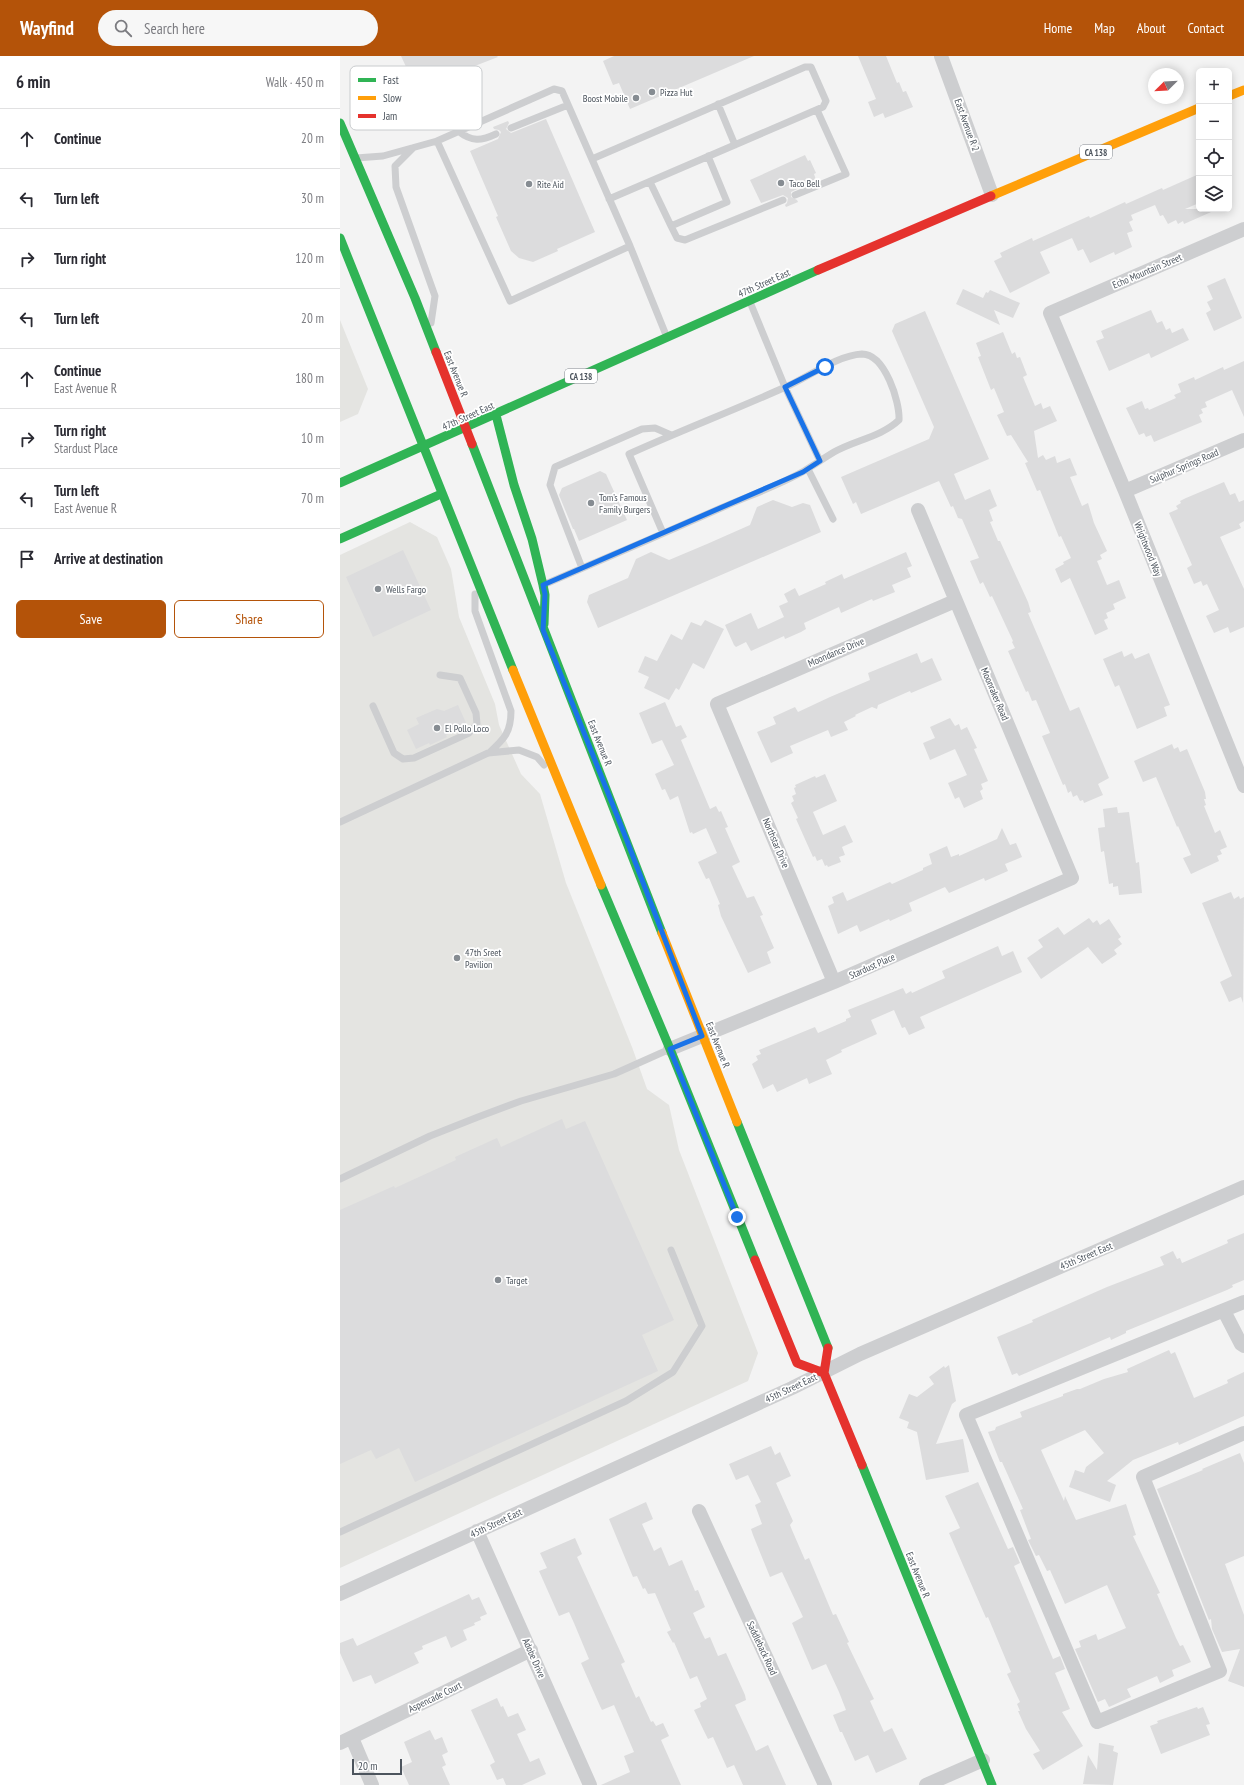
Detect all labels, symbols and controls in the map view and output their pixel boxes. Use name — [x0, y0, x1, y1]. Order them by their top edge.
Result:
search box — [98, 10, 378, 46]
text: Wayfind — [20, 16, 74, 40]
icon: search — [112, 17, 134, 39]
text: Search here — [144, 19, 205, 38]
text: Home — [1044, 19, 1072, 37]
text: Map — [1094, 19, 1115, 37]
text: About — [1137, 19, 1166, 37]
text: Contact — [1188, 19, 1224, 37]
legend — [350, 66, 482, 130]
north arrow — [1148, 68, 1184, 104]
map controls — [1196, 68, 1232, 212]
button: + — [1196, 68, 1232, 104]
text: 6 min — [16, 71, 50, 93]
text: Fast — [383, 73, 399, 87]
text: Walk · 450 m — [266, 74, 324, 91]
place label: Pizza Hut — [660, 86, 693, 99]
marker: Pizza Hut — [647, 87, 657, 97]
text: Slow — [383, 91, 402, 105]
place label: Boost Mobile — [583, 92, 628, 105]
marker: Boost Mobile — [631, 93, 641, 103]
street label: East Avenue R 2 — [951, 97, 983, 153]
button: − — [1196, 104, 1232, 140]
text: Jam — [382, 109, 397, 123]
icon: ahead — [16, 128, 38, 150]
text: Continue — [54, 129, 101, 148]
text: 20 m — [301, 130, 324, 147]
button: locate — [1196, 140, 1232, 176]
road number: CA 138 — [1080, 145, 1112, 159]
button: layers — [1196, 176, 1232, 212]
place label: Taco Bell — [789, 177, 821, 190]
place label: Rite Aid — [537, 178, 564, 191]
marker: Taco Bell — [776, 178, 786, 188]
marker: Rite Aid — [524, 179, 534, 189]
icon: left — [16, 188, 38, 210]
text: Turn left — [54, 189, 99, 208]
text: 30 m — [301, 190, 324, 207]
icon: right — [16, 248, 38, 270]
text: Turn right — [54, 249, 106, 268]
text: 120 m — [295, 250, 324, 267]
street label: Echo Mountain Street — [1110, 250, 1184, 291]
street label: 47th Street East — [736, 266, 792, 300]
icon: left — [16, 308, 38, 330]
text: Turn left — [54, 309, 99, 328]
text: 20 m — [301, 310, 324, 327]
street label: East Avenue R — [441, 349, 471, 399]
route start — [816, 358, 834, 376]
text: Continue — [54, 361, 101, 380]
icon: ahead — [16, 368, 38, 390]
road number: CA 138 — [565, 369, 597, 383]
text: 180 m — [295, 370, 324, 387]
text: East Avenue R — [54, 380, 117, 397]
street label: 47th Street East — [440, 399, 496, 433]
text: Turn right — [54, 421, 106, 440]
icon: right — [16, 428, 38, 450]
text: 10 m — [301, 430, 324, 447]
text: Stardust Place — [54, 440, 118, 457]
street label: Sulphur Springs Road — [1148, 446, 1220, 486]
text: Turn left — [54, 481, 99, 500]
icon: left — [16, 488, 38, 510]
text: 70 m — [301, 490, 324, 507]
place label: Tom’s Famous Family Burgers — [599, 491, 651, 516]
marker: Tom’s Famous Family Burgers — [586, 498, 596, 508]
text: East Avenue R — [54, 500, 117, 517]
street label: Wrightwood Way — [1131, 520, 1165, 578]
icon: arrive — [16, 548, 38, 570]
text: Arrive at destination — [54, 549, 163, 568]
place label: Wells Fargo — [386, 583, 426, 596]
marker: Wells Fargo — [373, 584, 383, 594]
button: Save — [16, 600, 166, 638]
button: Share — [174, 600, 324, 638]
street label: Moondance Drive — [806, 634, 866, 670]
street label: Moonraker Road — [978, 666, 1012, 722]
street label: East Avenue R — [585, 718, 615, 768]
place label: El Pollo Loco — [445, 722, 489, 735]
marker: El Pollo Loco — [432, 723, 442, 733]
street label: Northstar Drive — [760, 816, 792, 870]
place label: 47th Sreet Pavilion — [465, 946, 501, 971]
street label: Stardust Place — [847, 950, 897, 982]
marker: 47th Sreet Pavilion — [452, 953, 462, 963]
street label: East Avenue R — [703, 1020, 733, 1070]
route end — [728, 1208, 746, 1226]
street label: 45th Street East — [1058, 1239, 1114, 1273]
place label: Target — [506, 1274, 528, 1287]
marker: Target — [493, 1275, 503, 1285]
street label: 45th Street East — [763, 1370, 819, 1406]
street label: 45th Street East — [468, 1505, 524, 1541]
street label: East Avenue R — [903, 1550, 933, 1600]
street label: Saddleback Road — [744, 1619, 780, 1677]
street label: Adobe Drive — [519, 1636, 549, 1680]
street label: Aspencade Court — [406, 1678, 464, 1716]
scale bar — [352, 1757, 402, 1776]
text: 20 m — [358, 1759, 377, 1773]

